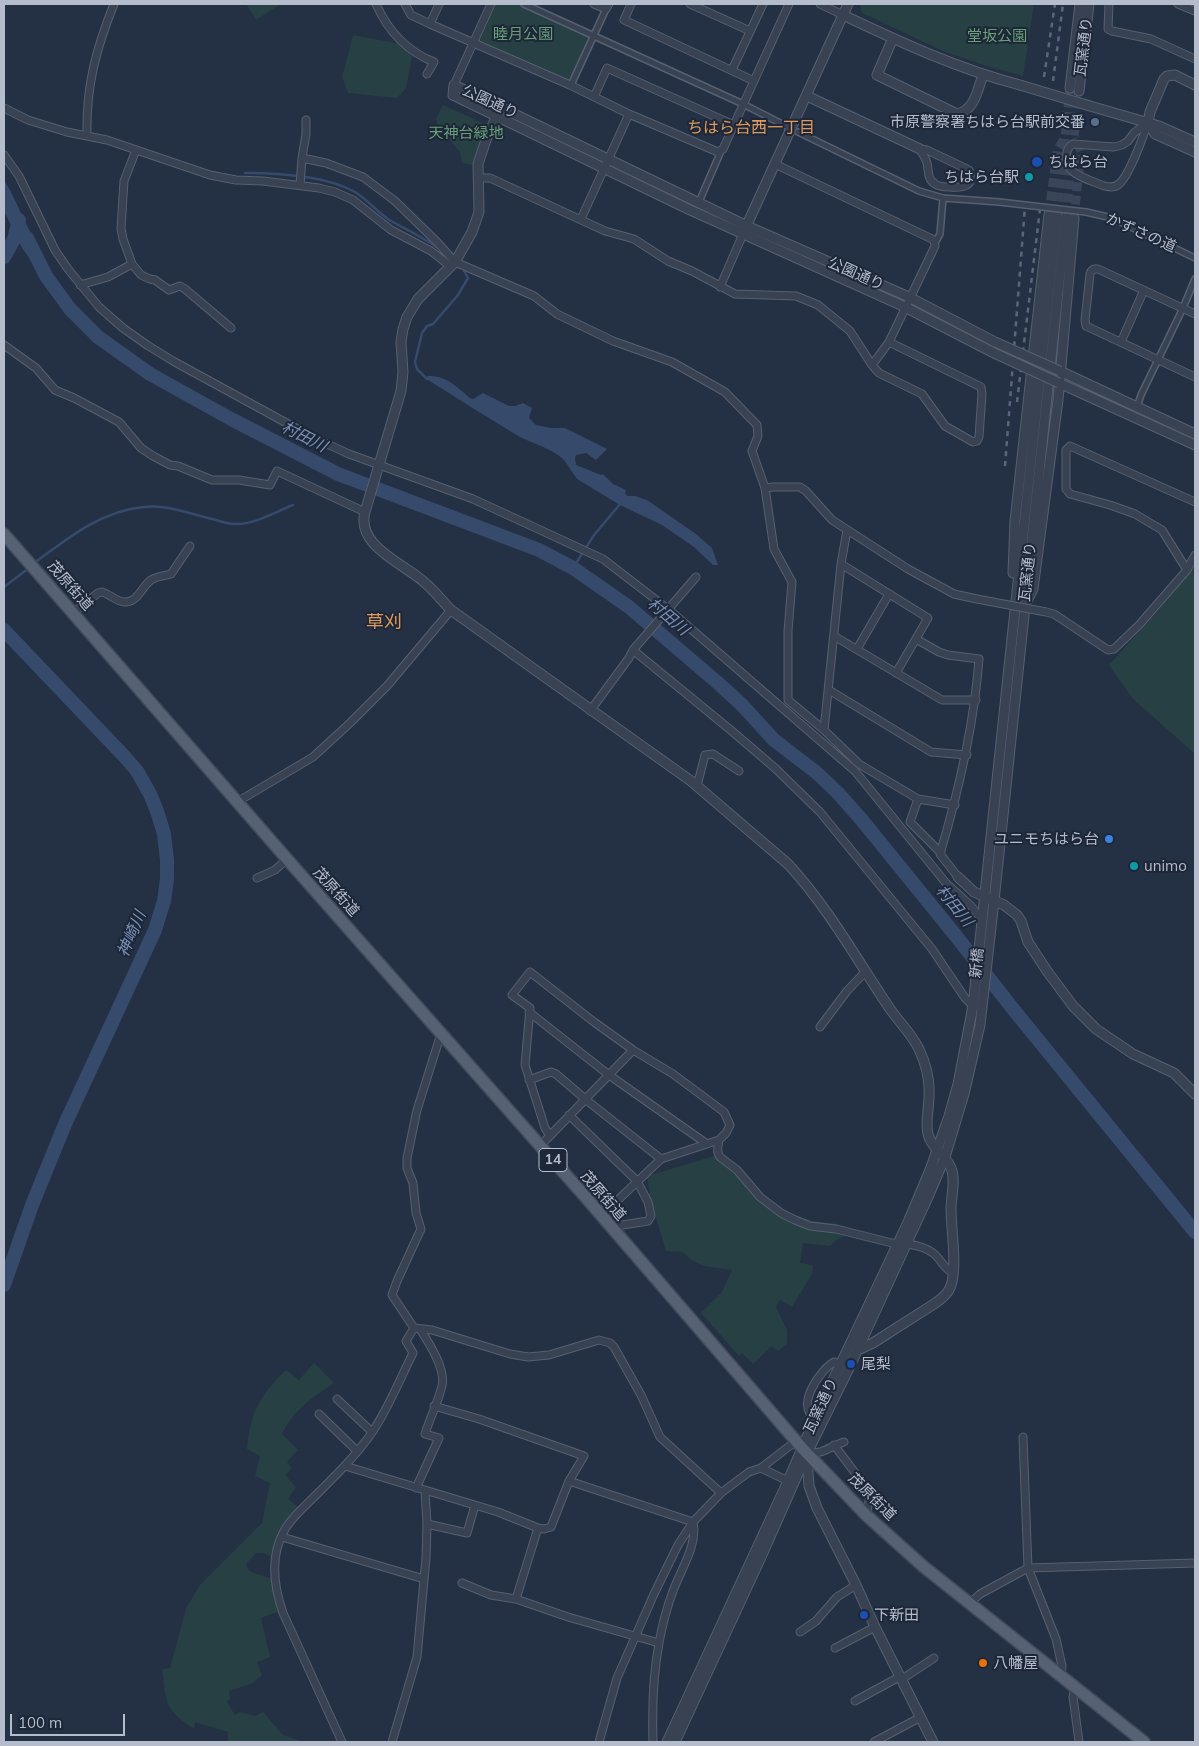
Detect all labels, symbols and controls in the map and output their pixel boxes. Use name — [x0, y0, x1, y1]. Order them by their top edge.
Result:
street label: 瓦窯通り — [1071, 16, 1097, 78]
park label: 睦月公園 — [493, 25, 553, 43]
park label: 堂坂公園 — [967, 27, 1027, 45]
street label: 公園通り — [459, 81, 521, 123]
place label: 市原警察署ちはら台駅前交番 — [890, 113, 1085, 131]
marker: 市原警察署ちはら台駅前交番 — [1089, 116, 1101, 128]
district label: ちはら台西一丁目 — [687, 118, 815, 138]
park label: 天神台緑地 — [429, 124, 503, 142]
place label: ちはら台 — [1048, 153, 1108, 171]
marker: ちはら台 — [1030, 155, 1044, 169]
place label: ちはら台駅 — [944, 168, 1019, 186]
marker: ちはら台駅 — [1023, 171, 1035, 183]
street label: かずさの道 — [1103, 210, 1179, 256]
street label: 公園通り — [825, 254, 887, 294]
water label: 村田川 — [278, 418, 330, 456]
street label: 瓦窯通り — [1016, 541, 1040, 603]
street label: 茂原街道 — [44, 557, 96, 615]
water label: 村田川 — [643, 594, 693, 640]
district label: 草刈 — [366, 612, 402, 634]
place label: ユニモちはら台 — [994, 830, 1099, 848]
marker: ユニモちはら台 — [1103, 833, 1115, 845]
place label: unimo — [1144, 857, 1187, 875]
marker: unimo — [1128, 860, 1140, 872]
street label: 茂原街道 — [309, 864, 363, 920]
water label: 村田川 — [931, 881, 977, 931]
water label: 神崎川 — [114, 908, 150, 960]
street label: 新橋 — [966, 947, 988, 979]
road number: 14 — [539, 1148, 567, 1172]
street label: 茂原街道 — [577, 1167, 629, 1225]
place label: 尾梨 — [861, 1355, 891, 1373]
marker: 尾梨 — [845, 1358, 857, 1370]
street label: 瓦窯通り — [800, 1375, 842, 1437]
street label: 茂原街道 — [844, 1469, 900, 1525]
place label: 下新田 — [874, 1606, 919, 1624]
marker: 下新田 — [858, 1609, 870, 1621]
place label: 八幡屋 — [993, 1654, 1038, 1672]
marker: 八幡屋 — [977, 1657, 989, 1669]
scale bar — [12, 1704, 128, 1736]
text: 100 m — [18, 1713, 62, 1732]

